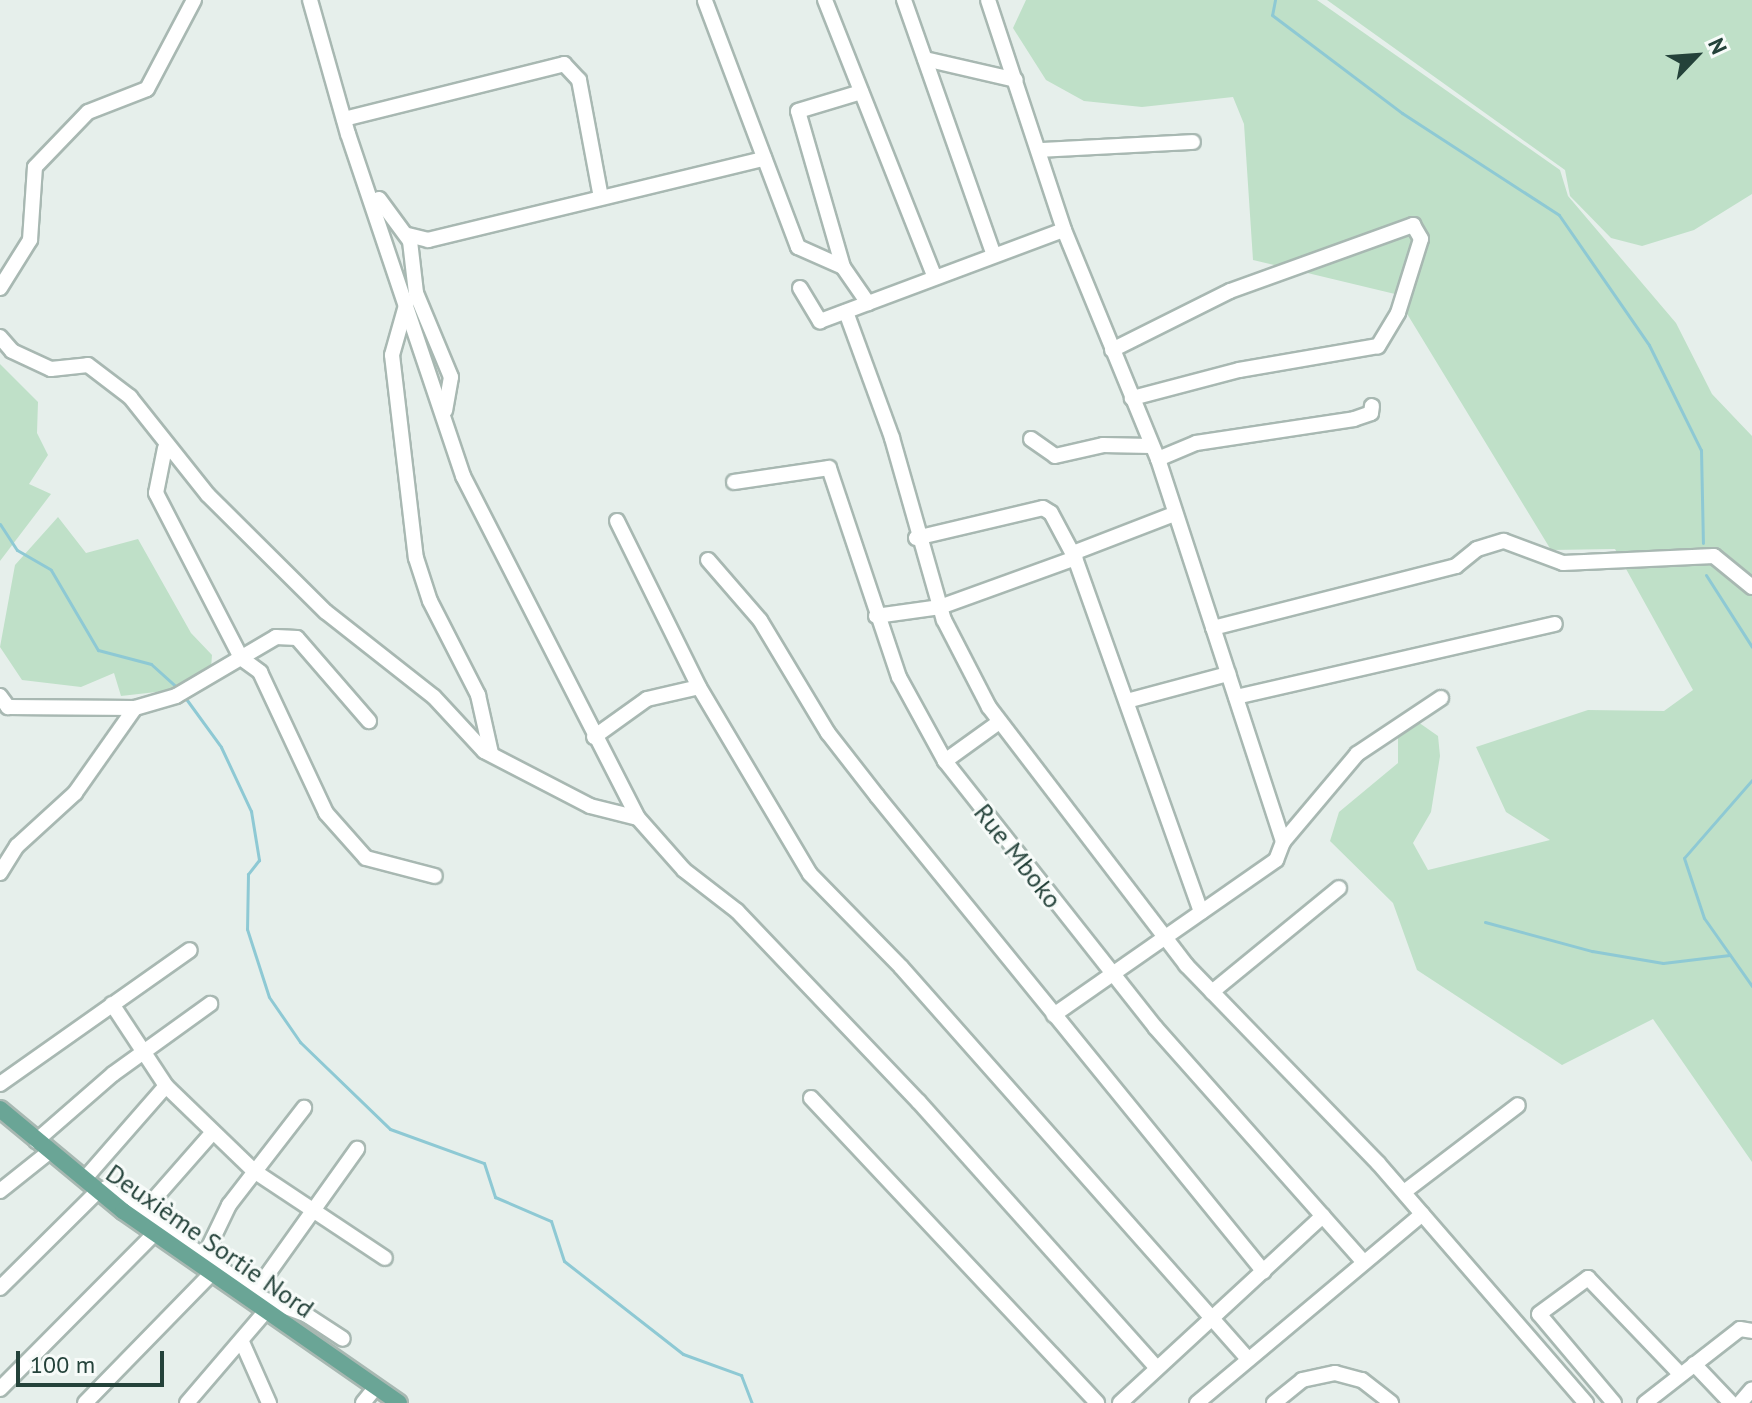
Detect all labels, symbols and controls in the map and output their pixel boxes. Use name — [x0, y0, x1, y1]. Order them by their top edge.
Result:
north arrow — [1656, 16, 1736, 96]
text: N — [1702, 33, 1733, 58]
street label: Rue Mboko — [968, 798, 1068, 914]
street label: Deuxième Sortie Nord — [100, 1157, 320, 1325]
scale bar — [20, 1335, 168, 1385]
text: 100 m — [30, 1349, 95, 1380]

